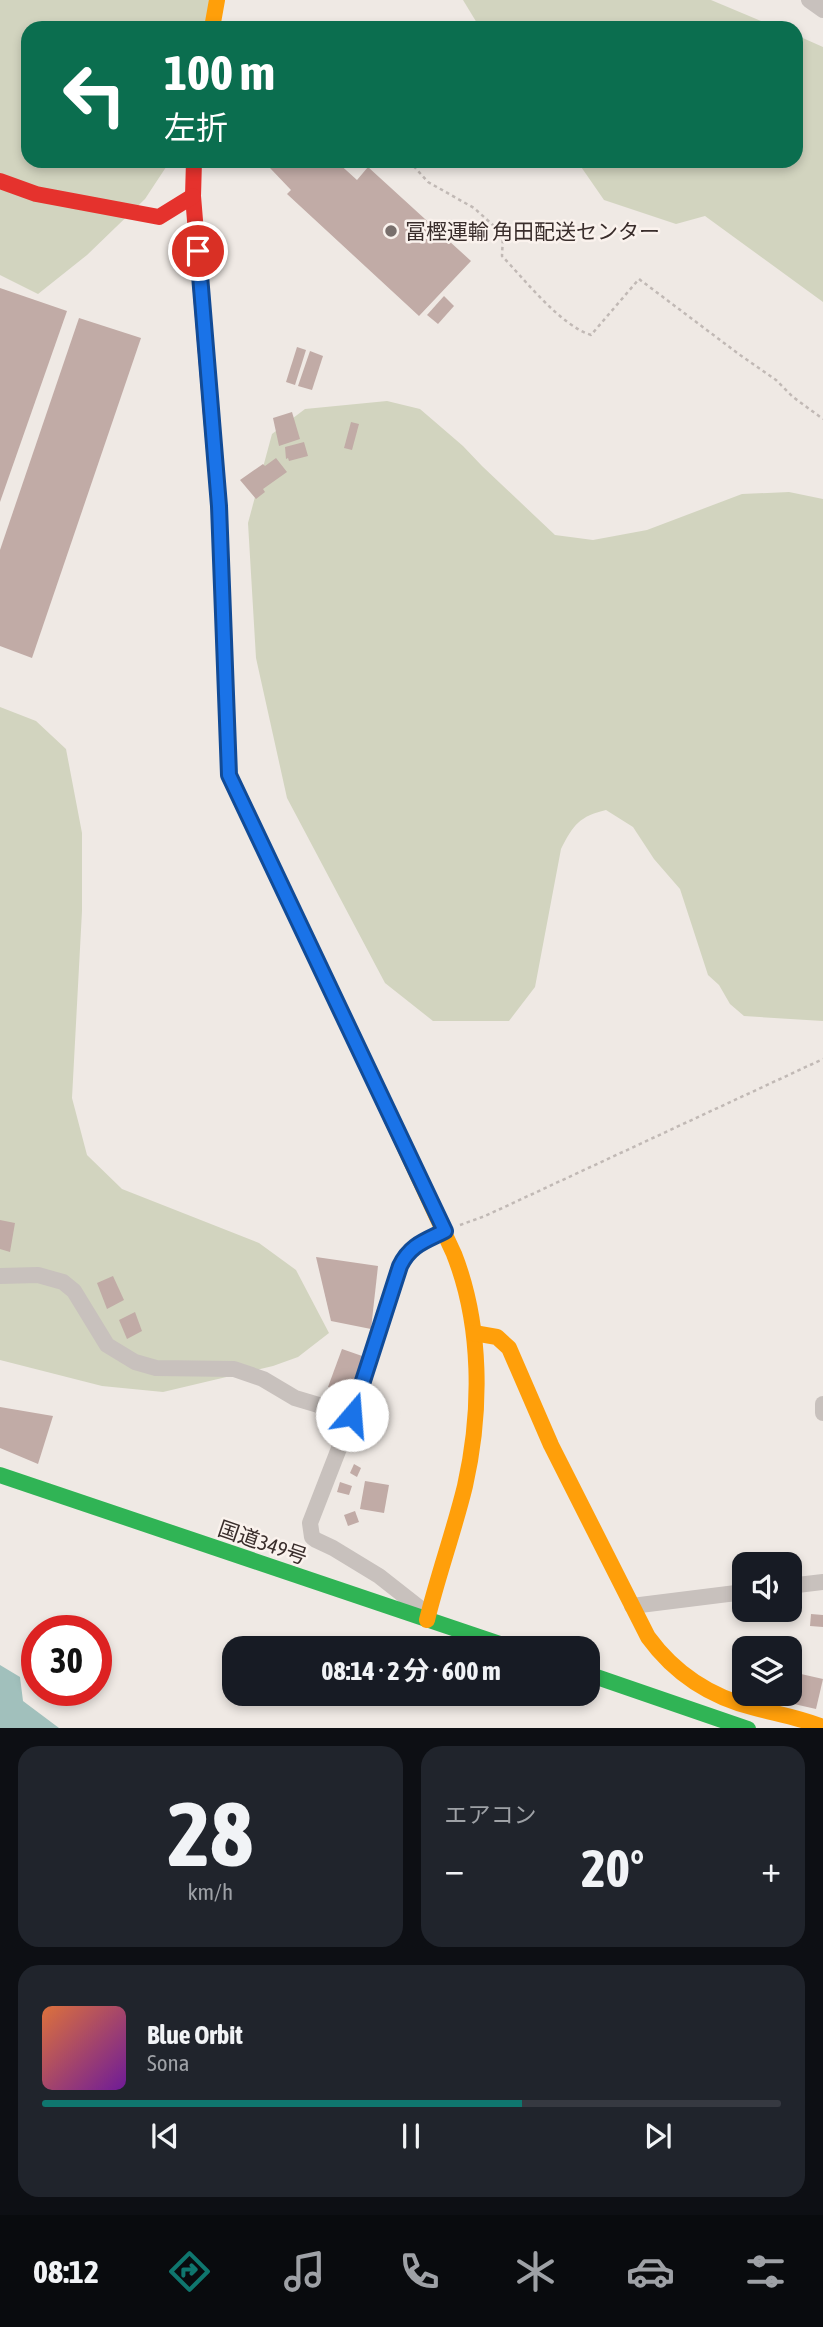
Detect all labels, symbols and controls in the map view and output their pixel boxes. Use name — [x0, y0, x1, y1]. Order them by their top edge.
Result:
text: 100 m — [164, 44, 275, 100]
icon: left — [49, 49, 140, 140]
text: 左折 — [164, 109, 228, 146]
place label: 冨樫運輸 角田配送センター — [405, 219, 660, 243]
pin — [168, 221, 228, 281]
marker: 冨樫運輸 角田配送センター — [383, 223, 399, 239]
icon: arrive — [179, 232, 217, 270]
position arrow — [315, 1378, 389, 1452]
street label: 国道349号 — [215, 1516, 311, 1568]
map controls — [732, 1552, 802, 1706]
button: sound — [732, 1552, 802, 1622]
speed limit sign: 30 — [21, 1615, 112, 1706]
button: layers — [732, 1636, 802, 1706]
text: 08:14 · 2 分 · 600 m — [321, 1656, 501, 1686]
text: 28 — [167, 1781, 253, 1885]
text: エアコン — [445, 1802, 537, 1828]
text: 20° — [581, 1838, 644, 1898]
text: − — [445, 1847, 464, 1890]
text: + — [761, 1847, 781, 1890]
text: km/h — [187, 1879, 233, 1905]
text: Blue Orbit — [147, 2020, 243, 2050]
text: Sona — [147, 2050, 189, 2076]
icon: previous — [146, 2117, 184, 2155]
icon: pause — [392, 2117, 430, 2155]
icon: next — [639, 2117, 677, 2155]
icon: directions — [165, 2247, 214, 2296]
icon: music — [280, 2247, 329, 2296]
icon: phone — [395, 2247, 444, 2296]
icon: climate — [511, 2247, 560, 2296]
icon: car — [626, 2247, 675, 2296]
icon: filters — [741, 2247, 790, 2296]
text: 08:12 — [33, 2253, 99, 2290]

